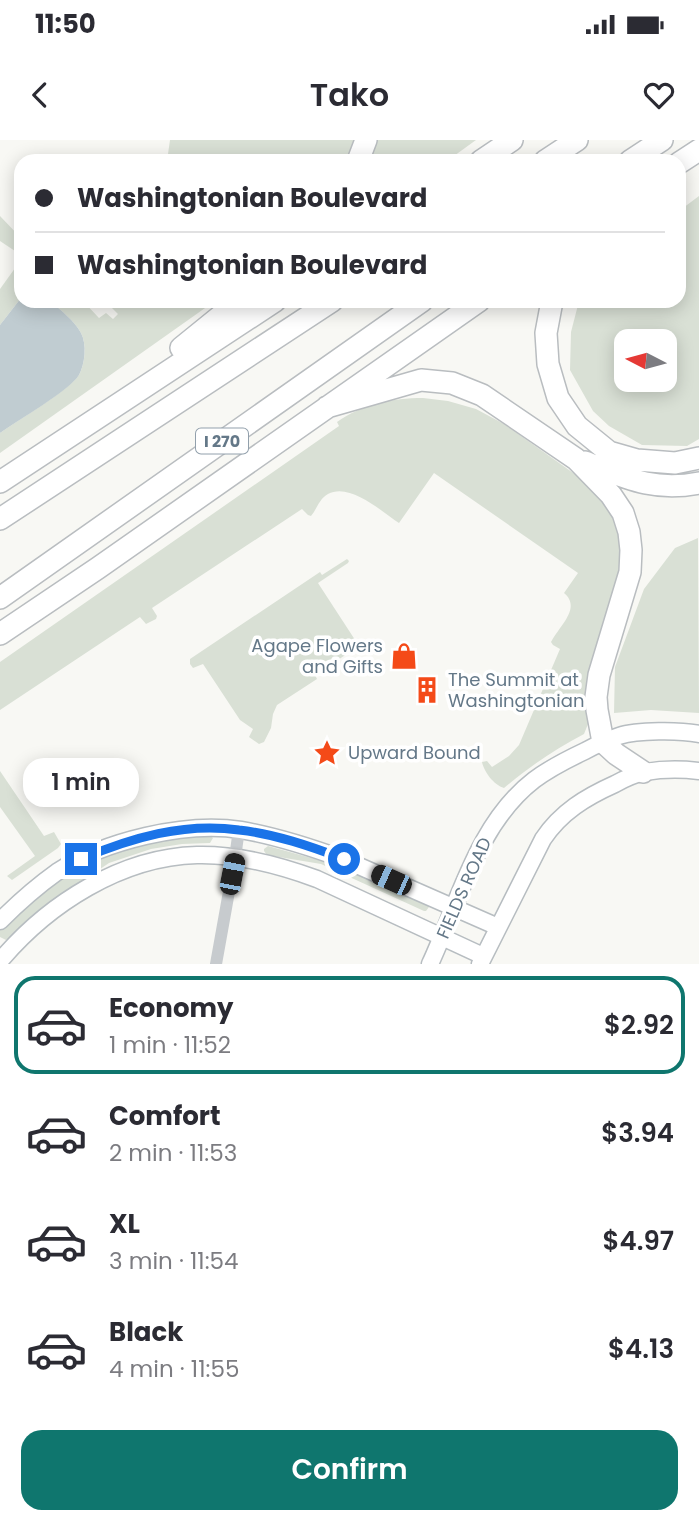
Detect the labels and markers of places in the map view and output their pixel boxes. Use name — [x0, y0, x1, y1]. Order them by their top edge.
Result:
place label: Agape Flowers and Gifts — [251, 633, 383, 679]
shop icon: Agape Flowers and Gifts — [389, 641, 419, 671]
place label: The Summit at Washingtonian — [448, 667, 584, 713]
building icon: The Summit at Washingtonian — [412, 675, 442, 705]
place icon: Upward Bound — [312, 738, 342, 768]
place label: Upward Bound — [348, 740, 481, 765]

